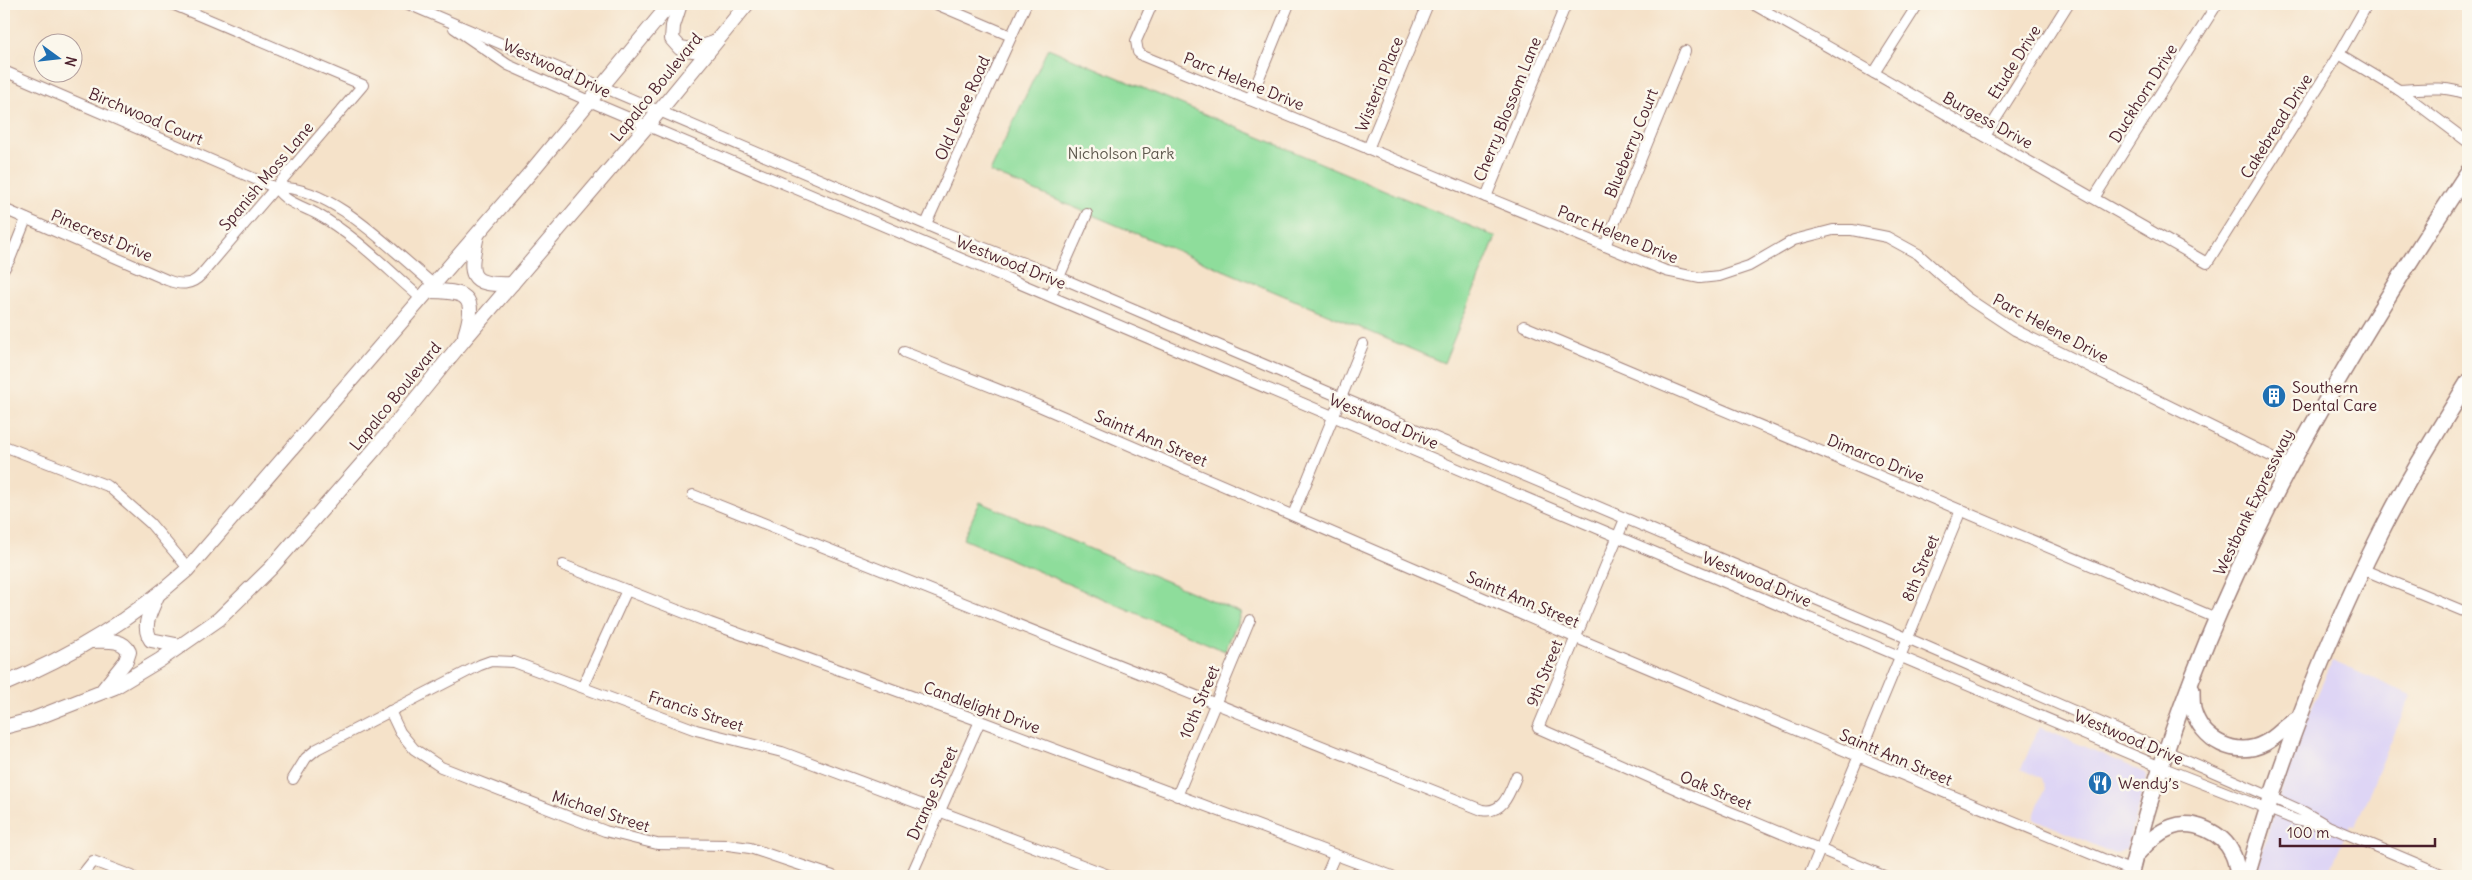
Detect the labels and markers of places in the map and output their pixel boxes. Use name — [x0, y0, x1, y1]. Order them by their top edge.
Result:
place label: Southern Dental Care — [2292, 377, 2377, 415]
building icon: Southern Dental Care — [2261, 383, 2287, 409]
restaurant icon: Wendy’s — [2087, 770, 2113, 796]
place label: Wendy’s — [2118, 773, 2179, 793]

